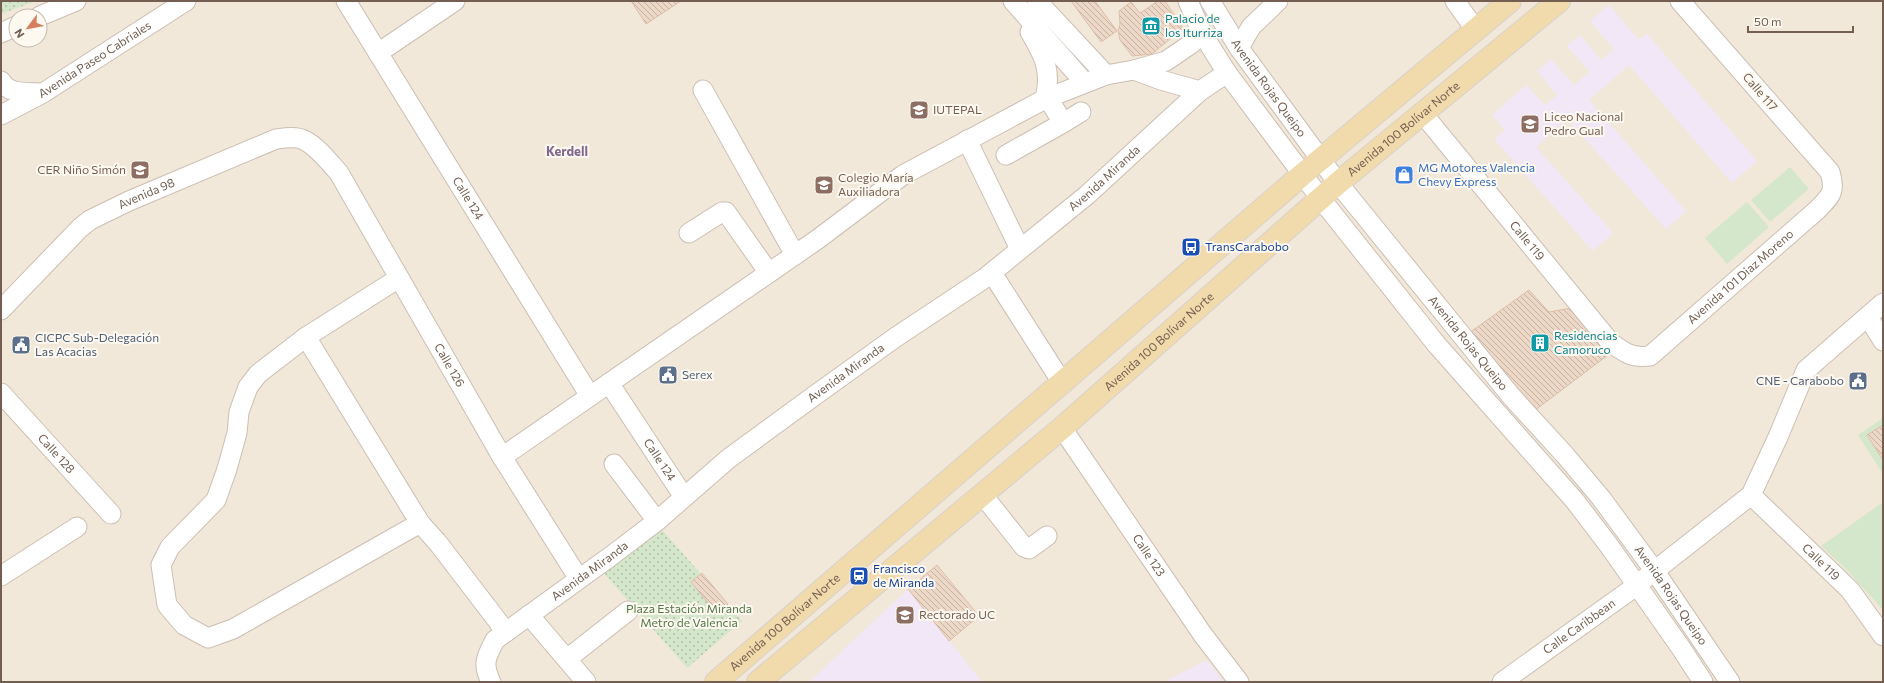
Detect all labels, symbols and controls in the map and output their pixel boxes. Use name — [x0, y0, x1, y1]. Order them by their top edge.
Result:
north arrow — [8, 8, 48, 48]
scale bar — [1748, 8, 1853, 34]
place label: Palacio de los Iturriza — [1165, 11, 1223, 39]
text: 50 m — [1754, 14, 1782, 28]
museum icon: Palacio de los Iturriza — [1140, 15, 1162, 37]
street label: Avenida Paseo Cabriales — [36, 17, 153, 100]
text: N — [11, 27, 27, 41]
street label: Avenida Rojas Queipo — [1229, 36, 1310, 139]
street label: Calle 117 — [1740, 69, 1781, 113]
street label: Avenida 100 Bolívar Norte — [1344, 78, 1462, 179]
school or university icon: IUTEPAL — [908, 99, 930, 121]
place label: IUTEPAL — [933, 102, 982, 116]
place label: Liceo Nacional Pedro Gual — [1544, 109, 1623, 137]
school or university icon: Liceo Nacional Pedro Gual — [1519, 113, 1541, 135]
street label: Avenida Miranda — [1065, 142, 1142, 213]
district label: Kerdell — [546, 143, 588, 159]
school or university icon: CER Niño Simón — [129, 159, 151, 181]
place label: MG Motores Valencia Chevy Express — [1418, 160, 1535, 188]
place label: CER Niño Simón — [37, 162, 126, 176]
shop icon: MG Motores Valencia Chevy Express — [1393, 164, 1415, 186]
place label: Colegio María Auxiliadora — [838, 170, 914, 198]
street label: Calle 124 — [450, 174, 487, 222]
school or university icon: Colegio María Auxiliadora — [813, 174, 835, 196]
street label: Avenida 98 — [115, 175, 177, 211]
street label: Calle 119 — [1508, 218, 1548, 263]
street label: Avenida 101 Diaz Moreno — [1684, 226, 1796, 326]
bus stop icon: TransCarabobo — [1180, 236, 1202, 258]
place label: TransCarabobo — [1205, 239, 1289, 253]
street label: Avenida 100 Bolívar Norte — [1101, 289, 1216, 393]
street label: Avenida Rojas Queipo — [1426, 292, 1511, 393]
place label: Residencias Camoruco — [1554, 328, 1617, 356]
place label: CICPC Sub-Delegación Las Acacias — [35, 330, 159, 358]
building icon: Residencias Camoruco — [1529, 332, 1551, 354]
public building icon: CICPC Sub-Delegación Las Acacias — [10, 334, 32, 356]
street label: Calle 126 — [432, 340, 468, 389]
street label: Avenida Miranda — [804, 340, 887, 405]
public building icon: Serex — [657, 364, 679, 386]
place label: Serex — [682, 367, 713, 381]
public building icon: CNE - Carabobo — [1847, 370, 1869, 392]
place label: CNE - Carabobo — [1756, 373, 1844, 387]
street label: Calle 128 — [35, 430, 78, 476]
street label: Calle 124 — [641, 435, 679, 483]
street label: Calle 123 — [1130, 531, 1169, 579]
street label: Avenida Miranda — [548, 538, 630, 603]
street label: Calle 119 — [1800, 540, 1843, 583]
street label: Avenida Rojas Queipo — [1632, 542, 1711, 647]
place label: Francisco de Miranda — [873, 561, 934, 589]
station icon: Francisco de Miranda — [848, 565, 870, 587]
street label: Avenida 100 Bolívar Norte — [726, 570, 842, 673]
street label: Calle Caribbean — [1540, 595, 1617, 656]
park label: Plaza Estación Miranda Metro de Valencia — [626, 601, 752, 629]
school or university icon: Rectorado UC — [894, 604, 916, 626]
place label: Rectorado UC — [919, 607, 995, 621]

